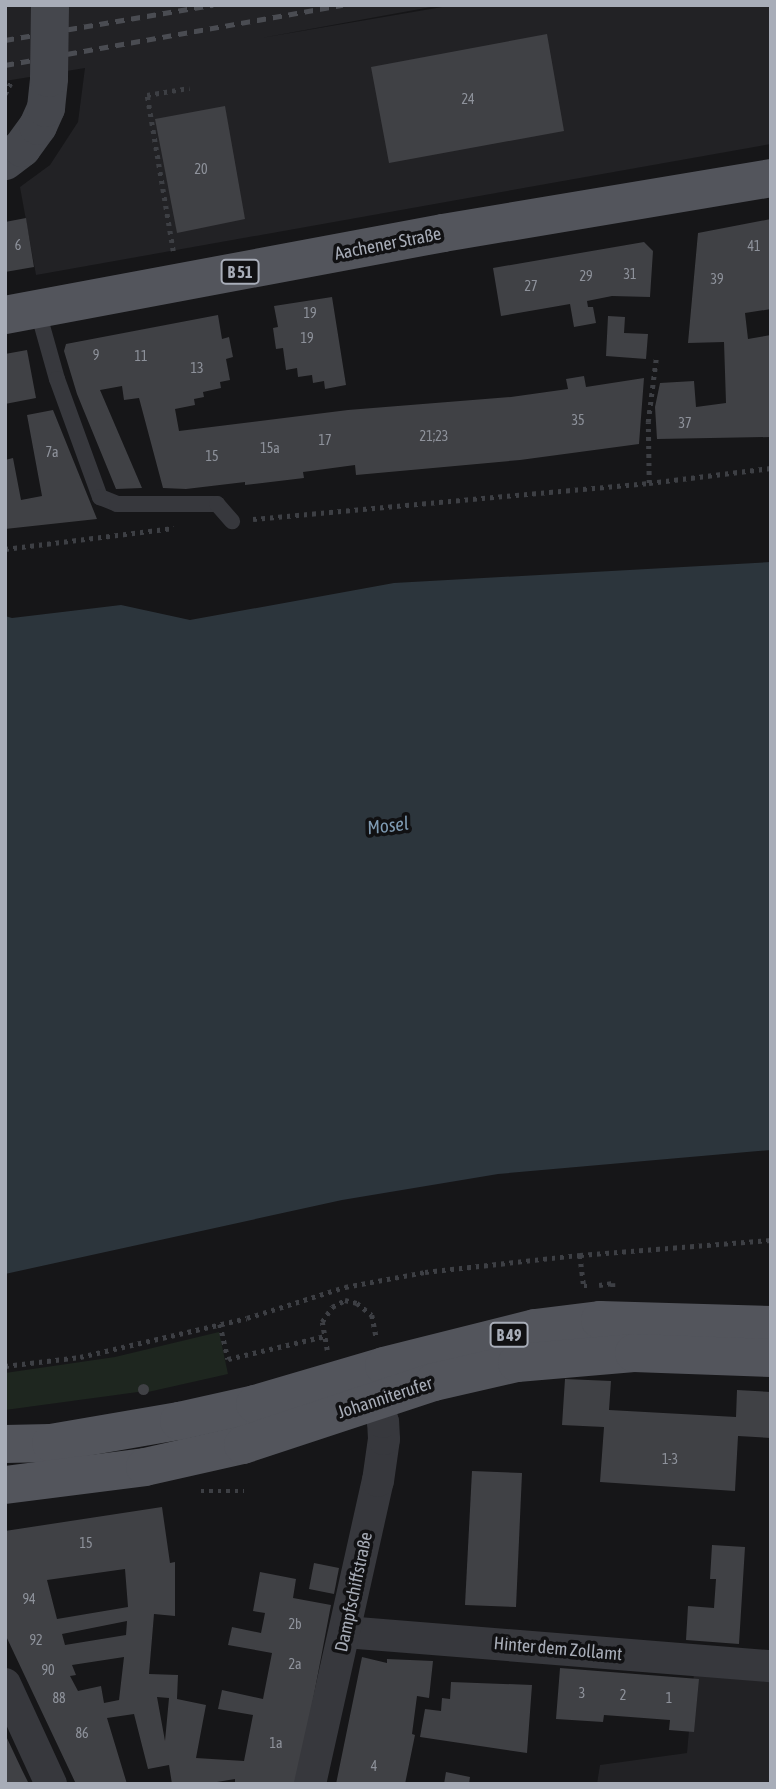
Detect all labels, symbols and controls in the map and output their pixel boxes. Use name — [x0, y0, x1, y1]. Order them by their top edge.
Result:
house number: 24 — [461, 91, 475, 107]
house number: 20 — [194, 161, 208, 177]
street label: Aachener Straße — [333, 223, 443, 265]
house number: 6 — [15, 237, 21, 253]
house number: 41 — [747, 238, 761, 254]
road number: B 51 — [219, 260, 261, 284]
house number: 31 — [623, 266, 637, 282]
house number: 29 — [579, 268, 593, 284]
house number: 39 — [710, 271, 724, 287]
house number: 27 — [524, 278, 538, 294]
house number: 19 — [303, 305, 317, 321]
house number: 19 — [300, 330, 314, 346]
house number: 9 — [93, 347, 99, 363]
house number: 11 — [134, 348, 148, 364]
house number: 13 — [190, 360, 204, 376]
house number: 35 — [571, 412, 585, 428]
house number: 37 — [678, 415, 692, 431]
house number: 21;23 — [420, 428, 448, 444]
house number: 17 — [318, 432, 332, 448]
house number: 15a — [260, 440, 280, 456]
house number: 7a — [45, 444, 59, 460]
house number: 15 — [205, 448, 219, 464]
water label: Mosel — [366, 812, 410, 840]
road number: B 49 — [488, 1322, 530, 1348]
street label: Johanniterufer — [335, 1373, 435, 1423]
house number: 1-3 — [662, 1451, 678, 1467]
street label: Dampfschiffstraße — [331, 1530, 377, 1654]
house number: 15 — [79, 1535, 93, 1551]
house number: 94 — [22, 1591, 36, 1607]
house number: 2b — [288, 1616, 302, 1632]
house number: 92 — [29, 1632, 43, 1648]
street label: Hinter dem Zollamt — [493, 1633, 623, 1665]
house number: 2a — [288, 1656, 302, 1672]
house number: 90 — [41, 1662, 55, 1678]
house number: 3 — [579, 1685, 585, 1701]
house number: 2 — [620, 1687, 626, 1703]
house number: 88 — [52, 1690, 66, 1706]
house number: 1 — [666, 1690, 672, 1706]
house number: 86 — [75, 1725, 89, 1741]
house number: 1a — [269, 1735, 283, 1751]
house number: 4 — [371, 1758, 377, 1774]

